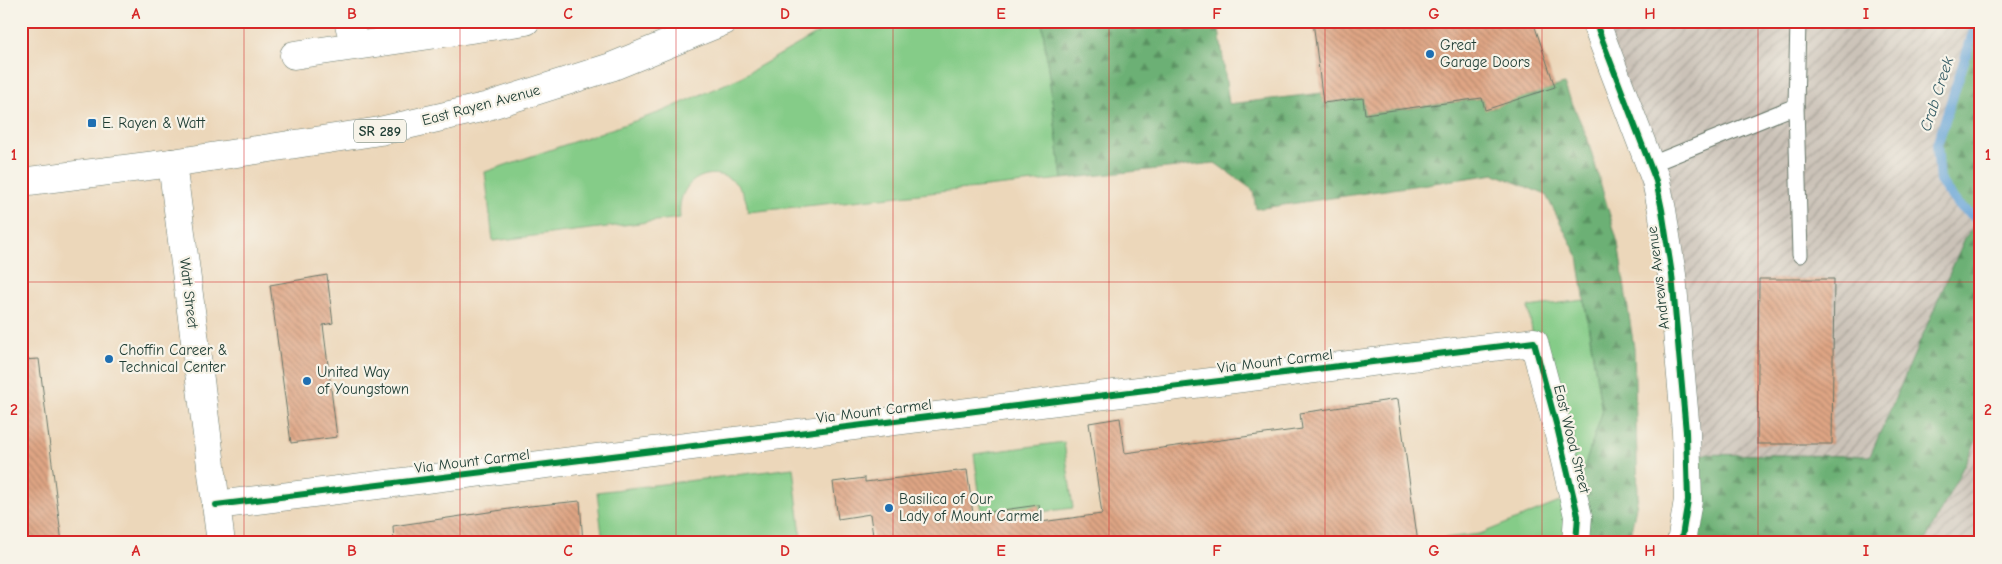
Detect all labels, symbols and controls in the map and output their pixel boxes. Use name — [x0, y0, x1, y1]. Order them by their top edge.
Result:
text: A — [132, 5, 141, 23]
text: B — [347, 5, 357, 23]
text: C — [563, 5, 573, 23]
text: D — [780, 5, 790, 23]
text: E — [996, 5, 1006, 23]
text: F — [1212, 5, 1222, 23]
text: G — [1428, 5, 1440, 23]
text: H — [1644, 5, 1656, 23]
text: I — [1863, 5, 1869, 23]
place label: Great Garage Doors — [1440, 36, 1530, 71]
marker: Great Garage Doors — [1424, 48, 1436, 60]
water label: Crab Creek — [1916, 54, 1958, 134]
street label: East Rayen Avenue — [420, 80, 543, 129]
place label: E. Rayen & Watt — [102, 114, 206, 132]
marker: E. Rayen & Watt — [86, 117, 98, 129]
road number: SR 289 — [354, 120, 406, 142]
text: 1 — [11, 146, 17, 164]
text: 1 — [1985, 146, 1991, 164]
street label: Andrews Avenue — [1643, 225, 1673, 331]
street label: Watt Street — [176, 257, 202, 330]
place label: Choffin Career & Technical Center — [119, 341, 227, 376]
street label: Via Mount Carmel — [1216, 345, 1334, 377]
marker: Choffin Career & Technical Center — [103, 353, 115, 365]
place label: United Way of Youngstown — [317, 363, 409, 398]
marker: United Way of Youngstown — [301, 375, 313, 387]
street label: East Wood Street — [1550, 383, 1594, 496]
street label: Via Mount Carmel — [815, 395, 933, 427]
text: 2 — [10, 401, 18, 419]
text: 2 — [1984, 401, 1992, 419]
street label: Via Mount Carmel — [413, 445, 531, 477]
place label: Basilica of Our Lady of Mount Carmel — [899, 490, 1043, 525]
marker: Basilica of Our Lady of Mount Carmel — [883, 502, 895, 514]
text: A — [132, 542, 141, 560]
text: B — [347, 542, 357, 560]
text: C — [563, 542, 573, 560]
text: D — [780, 542, 790, 560]
text: E — [996, 542, 1006, 560]
text: F — [1212, 542, 1222, 560]
text: G — [1428, 542, 1440, 560]
text: H — [1644, 542, 1656, 560]
text: I — [1863, 542, 1869, 560]

